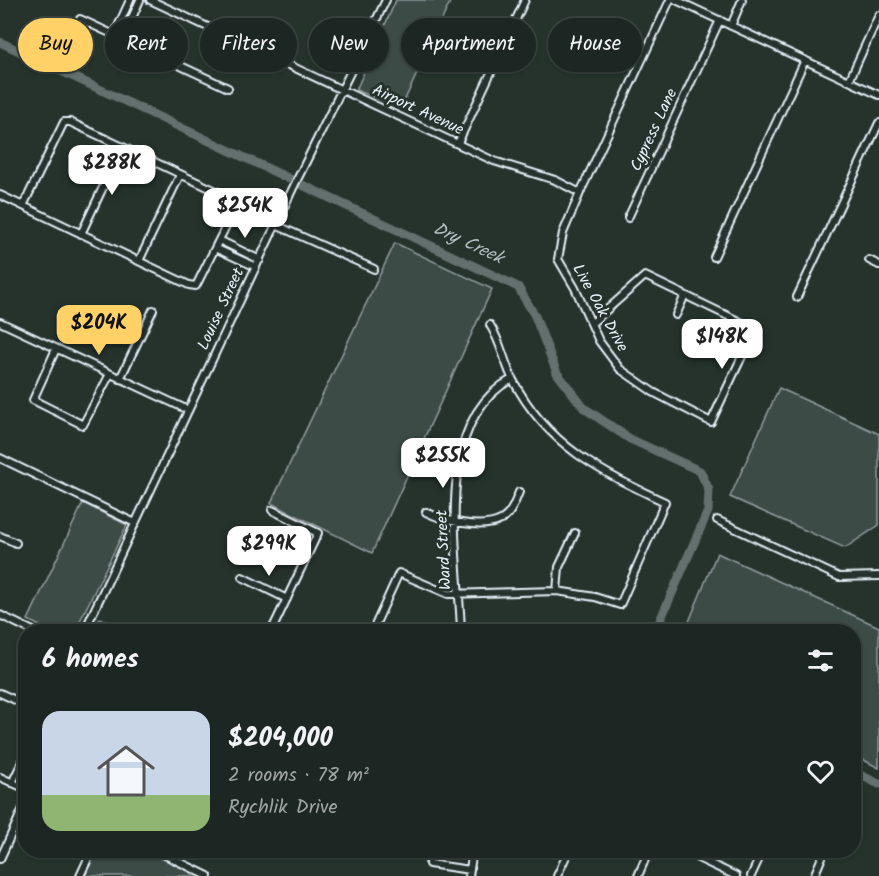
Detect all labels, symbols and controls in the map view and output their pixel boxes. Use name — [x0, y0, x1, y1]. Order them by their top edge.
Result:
chip: Buy — [18, 18, 93, 72]
chip: Rent — [105, 18, 188, 72]
chip: Filters — [200, 18, 297, 72]
chip: New — [309, 18, 389, 72]
chip: Apartment — [401, 18, 536, 72]
chip: House — [548, 18, 642, 72]
street label: Airport Avenue — [368, 78, 468, 142]
street label: Cypress Lane — [624, 84, 684, 176]
pin: $288K — [70, 145, 154, 196]
text: $288K — [82, 148, 142, 180]
pin: $254K — [203, 188, 287, 239]
text: $254K — [217, 191, 273, 223]
water label: Dry Creek — [428, 215, 510, 274]
street label: Live Oak Drive — [565, 259, 635, 357]
street label: Louise Street — [191, 263, 251, 354]
pin: $204K — [57, 305, 141, 356]
text: $204K — [71, 308, 127, 340]
pin: $148K — [680, 319, 764, 370]
text: $148K — [696, 322, 748, 354]
pin: $255K — [401, 438, 485, 489]
text: $255K — [415, 441, 471, 473]
street label: Ward Street — [429, 508, 459, 591]
pin: $299K — [227, 526, 311, 577]
text: $299K — [241, 529, 297, 561]
text: 6 homes — [42, 639, 139, 681]
icon: filters — [804, 644, 837, 677]
text: $204,000 — [228, 718, 333, 760]
icon: home — [90, 735, 162, 807]
icon: heart — [804, 755, 837, 788]
text: 2 rooms · 78 m² — [228, 760, 369, 792]
text: Rychlik Drive — [228, 792, 337, 824]

